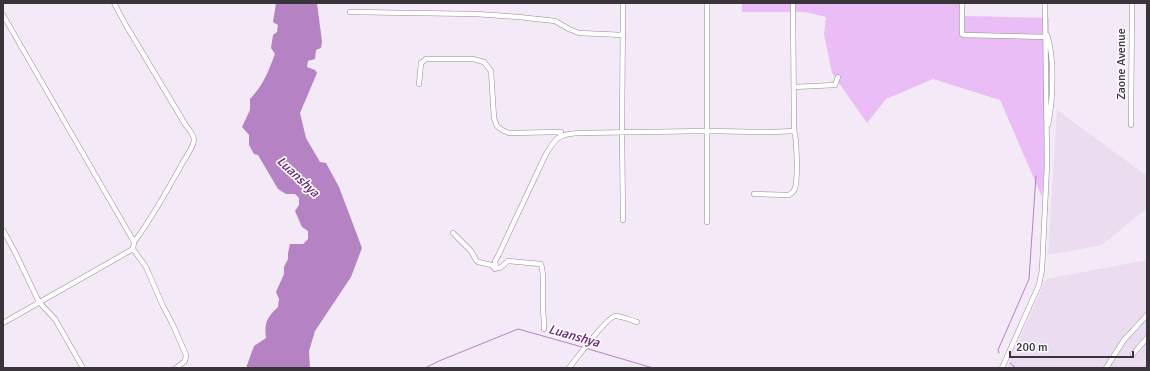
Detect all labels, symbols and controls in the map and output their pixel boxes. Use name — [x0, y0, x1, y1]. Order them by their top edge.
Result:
street label: Zaone Avenue — [1114, 28, 1129, 100]
water label: Luanshya — [273, 153, 323, 201]
water label: Luanshya — [547, 321, 602, 351]
scale bar — [1010, 333, 1133, 359]
text: 200 m — [1016, 340, 1048, 355]

